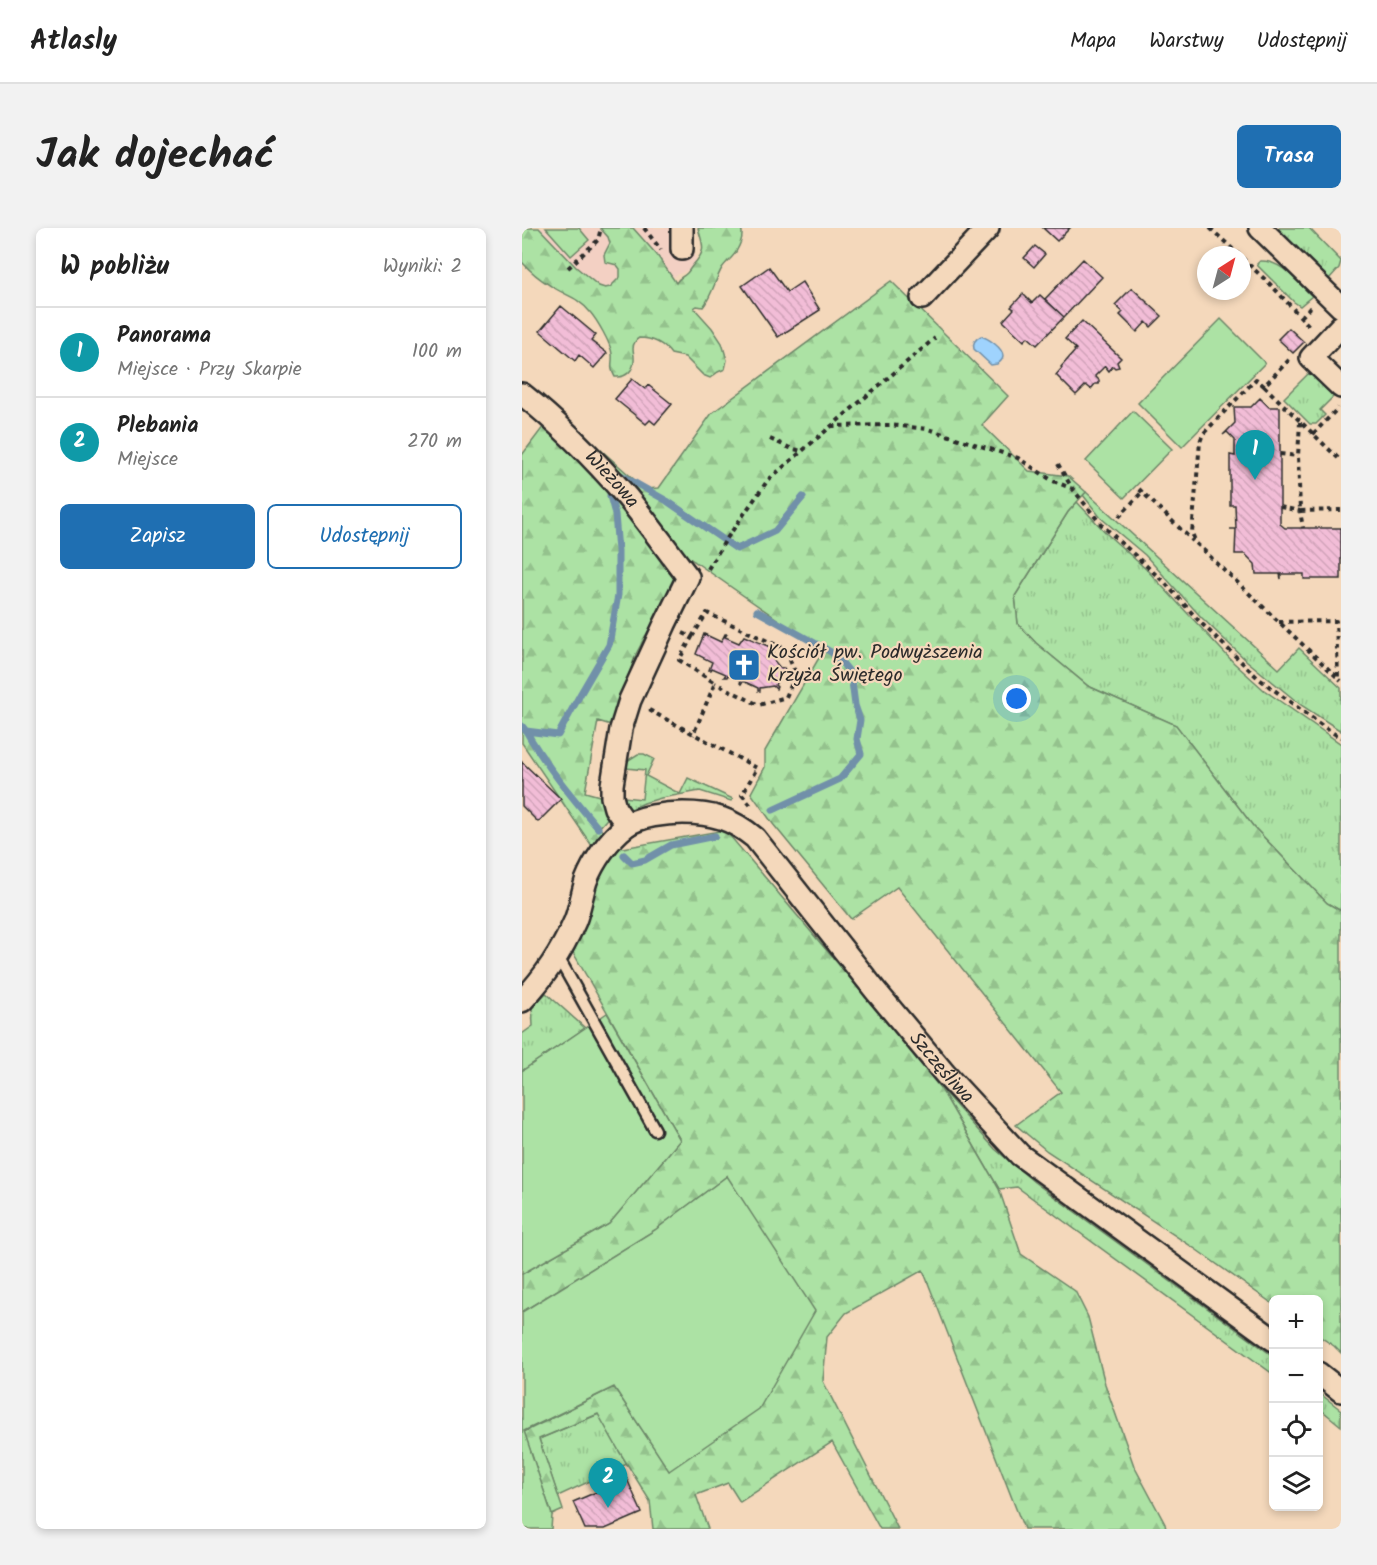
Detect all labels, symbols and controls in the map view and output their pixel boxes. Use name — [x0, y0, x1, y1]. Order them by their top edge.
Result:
text: Atlasly — [30, 19, 117, 64]
text: Mapa — [1070, 25, 1116, 58]
text: Warstwy — [1149, 25, 1224, 58]
text: Udostępnij — [1257, 25, 1347, 58]
text: Jak dojechać — [36, 123, 274, 190]
button: Trasa — [1237, 125, 1341, 188]
text: W pobliżu — [60, 246, 169, 288]
north arrow — [1197, 246, 1251, 300]
text: Wyniki: 2 — [383, 251, 462, 283]
text: Panorama — [117, 319, 211, 354]
text: 1 — [76, 336, 83, 368]
text: 100 m — [412, 336, 462, 368]
text: Miejsce · Przy Skarpie — [117, 354, 302, 386]
text: Plebania — [117, 409, 199, 444]
text: 2 — [74, 426, 85, 458]
text: 270 m — [407, 426, 462, 458]
pin: 1 — [1236, 430, 1274, 480]
street label: Wieżowa — [576, 443, 647, 516]
text: Miejsce — [117, 444, 178, 476]
button: Zapisz — [60, 504, 255, 569]
button: Udostępnij — [267, 504, 462, 569]
place label: Kościół pw. Podwyższenia Krzyża Świętego — [767, 637, 983, 692]
church icon: Kościół pw. Podwyższenia Krzyża Świętego — [726, 647, 762, 683]
your location — [1002, 684, 1031, 713]
street label: Szczęśliwa — [900, 1025, 982, 1112]
map controls — [1269, 1295, 1323, 1511]
button: + — [1269, 1295, 1323, 1349]
button: − — [1269, 1349, 1323, 1403]
button: locate — [1269, 1403, 1323, 1457]
button: layers — [1269, 1457, 1323, 1511]
pin: 2 — [588, 1458, 628, 1508]

